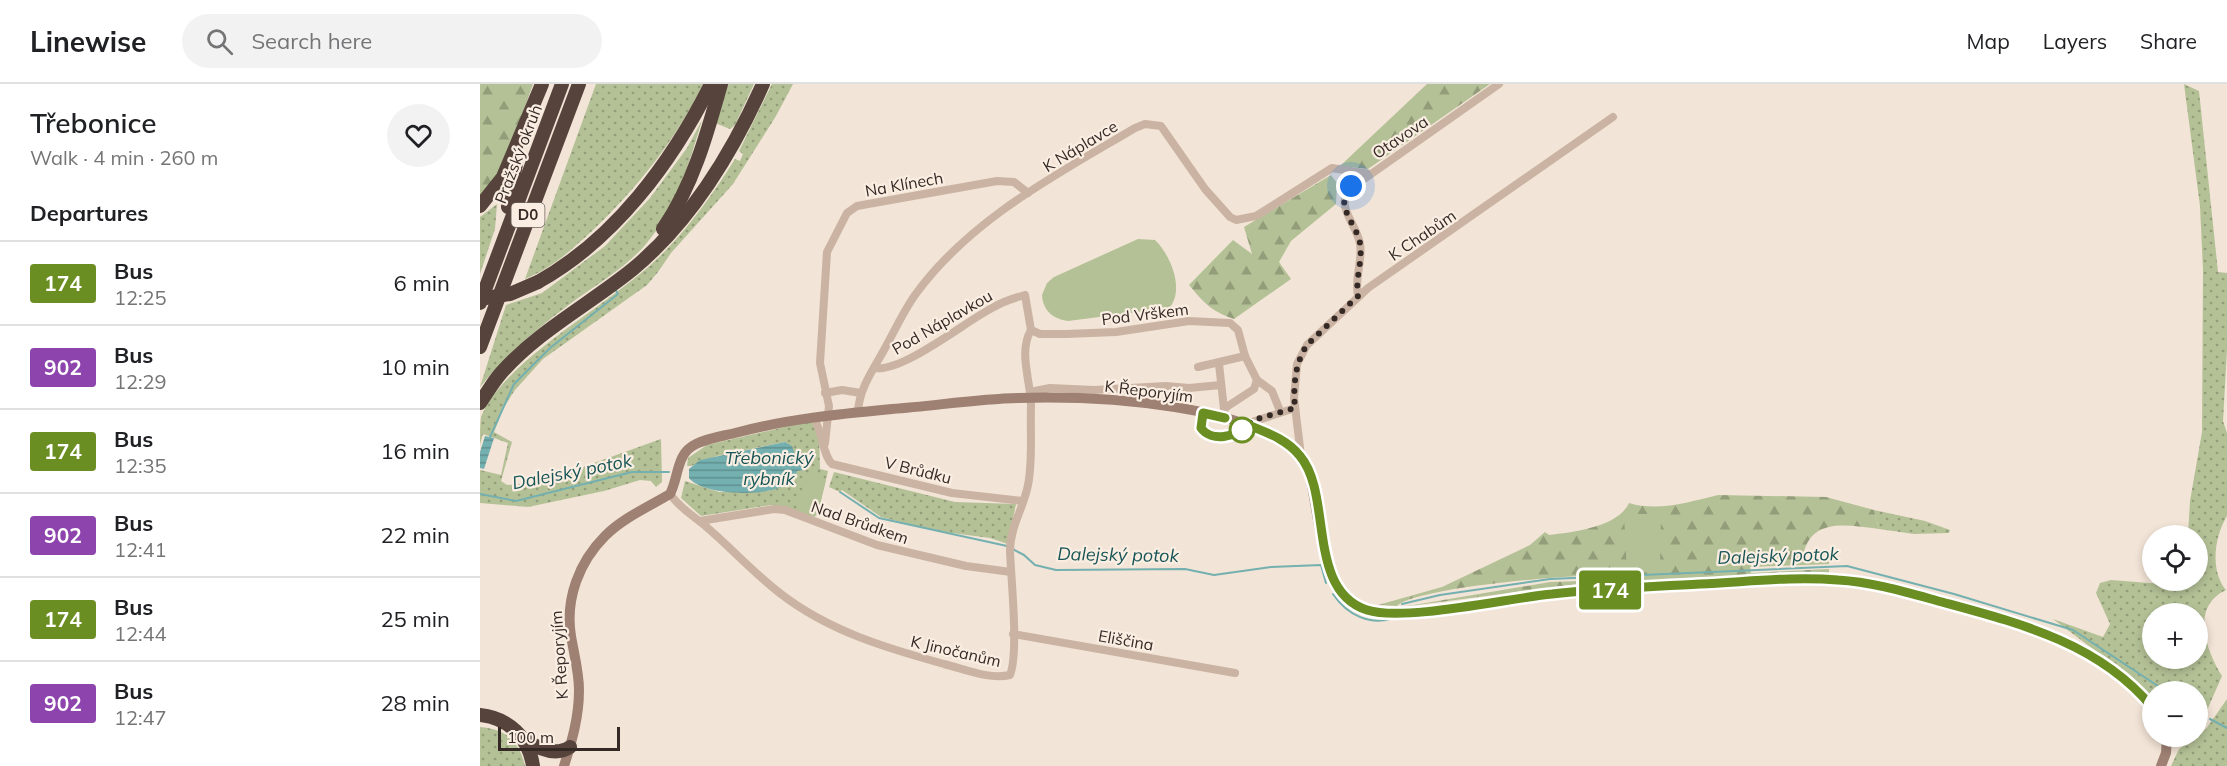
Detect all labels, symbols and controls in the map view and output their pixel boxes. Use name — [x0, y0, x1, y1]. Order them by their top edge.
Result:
search box — [182, 14, 602, 68]
text: Linewise — [30, 24, 146, 59]
icon: search — [203, 25, 236, 58]
text: Search here — [251, 27, 372, 55]
text: Map — [1967, 28, 2010, 54]
text: Layers — [2043, 28, 2107, 54]
text: Share — [2140, 28, 2197, 54]
street label: Pražský okruh — [490, 102, 546, 206]
button: heart — [387, 104, 450, 167]
text: Třebonice — [30, 105, 156, 140]
street label: Otavova — [1368, 111, 1432, 163]
street label: K Náplavce — [1039, 116, 1121, 176]
text: Walk · 4 min · 260 m — [30, 145, 218, 170]
street label: Na Klínech — [863, 167, 945, 201]
your location — [1336, 171, 1366, 201]
text: Departures — [30, 199, 148, 227]
road number: D0 — [512, 203, 544, 227]
street label: K Chabům — [1384, 205, 1460, 265]
text: Bus — [114, 257, 153, 285]
text: 6 min — [394, 269, 450, 297]
text: 174 — [44, 270, 82, 296]
text: 12:25 — [114, 285, 167, 310]
street label: Pod Náplavkou — [888, 285, 996, 359]
street label: Pod Vrškem — [1100, 299, 1190, 329]
text: Bus — [114, 341, 153, 369]
text: 10 min — [380, 353, 450, 381]
text: 902 — [44, 354, 82, 380]
text: 12:29 — [114, 369, 167, 394]
street label: K Řeporyjím — [1104, 376, 1194, 406]
unlabelled marker — [1229, 417, 1255, 443]
text: Bus — [114, 425, 153, 453]
text: 16 min — [380, 437, 450, 465]
text: 174 — [44, 438, 82, 464]
water label: Třebonický rybník — [724, 446, 815, 490]
water label: Dalejský potok — [510, 448, 634, 494]
street label: V Brůdku — [882, 452, 954, 488]
text: 12:35 — [114, 453, 167, 478]
street label: Nad Brůdkem — [809, 496, 911, 548]
text: Bus — [114, 509, 153, 537]
text: 22 min — [380, 521, 450, 549]
text: 902 — [44, 522, 82, 548]
map controls — [2142, 525, 2208, 747]
button: locate — [2142, 525, 2208, 591]
text: 12:41 — [114, 537, 167, 562]
water label: Dalejský potok — [1057, 542, 1180, 567]
water label: Dalejský potok — [1717, 542, 1840, 569]
line badge: 174 — [1576, 570, 1644, 610]
text: 174 — [1591, 577, 1629, 603]
text: Bus — [114, 593, 153, 621]
button: + — [2142, 603, 2208, 669]
text: 25 min — [380, 605, 450, 633]
text: 174 — [44, 606, 82, 632]
street label: K Řeporyjím — [546, 610, 572, 700]
text: 12:44 — [114, 621, 167, 646]
street label: Eliščina — [1097, 625, 1155, 655]
street label: K Jinočanům — [909, 631, 1003, 671]
text: Bus — [114, 677, 153, 705]
button: − — [2142, 681, 2208, 747]
text: 28 min — [380, 689, 450, 717]
text: 902 — [44, 690, 82, 716]
text: 12:47 — [114, 705, 167, 730]
scale bar — [498, 724, 620, 752]
text: 100 m — [507, 727, 554, 747]

